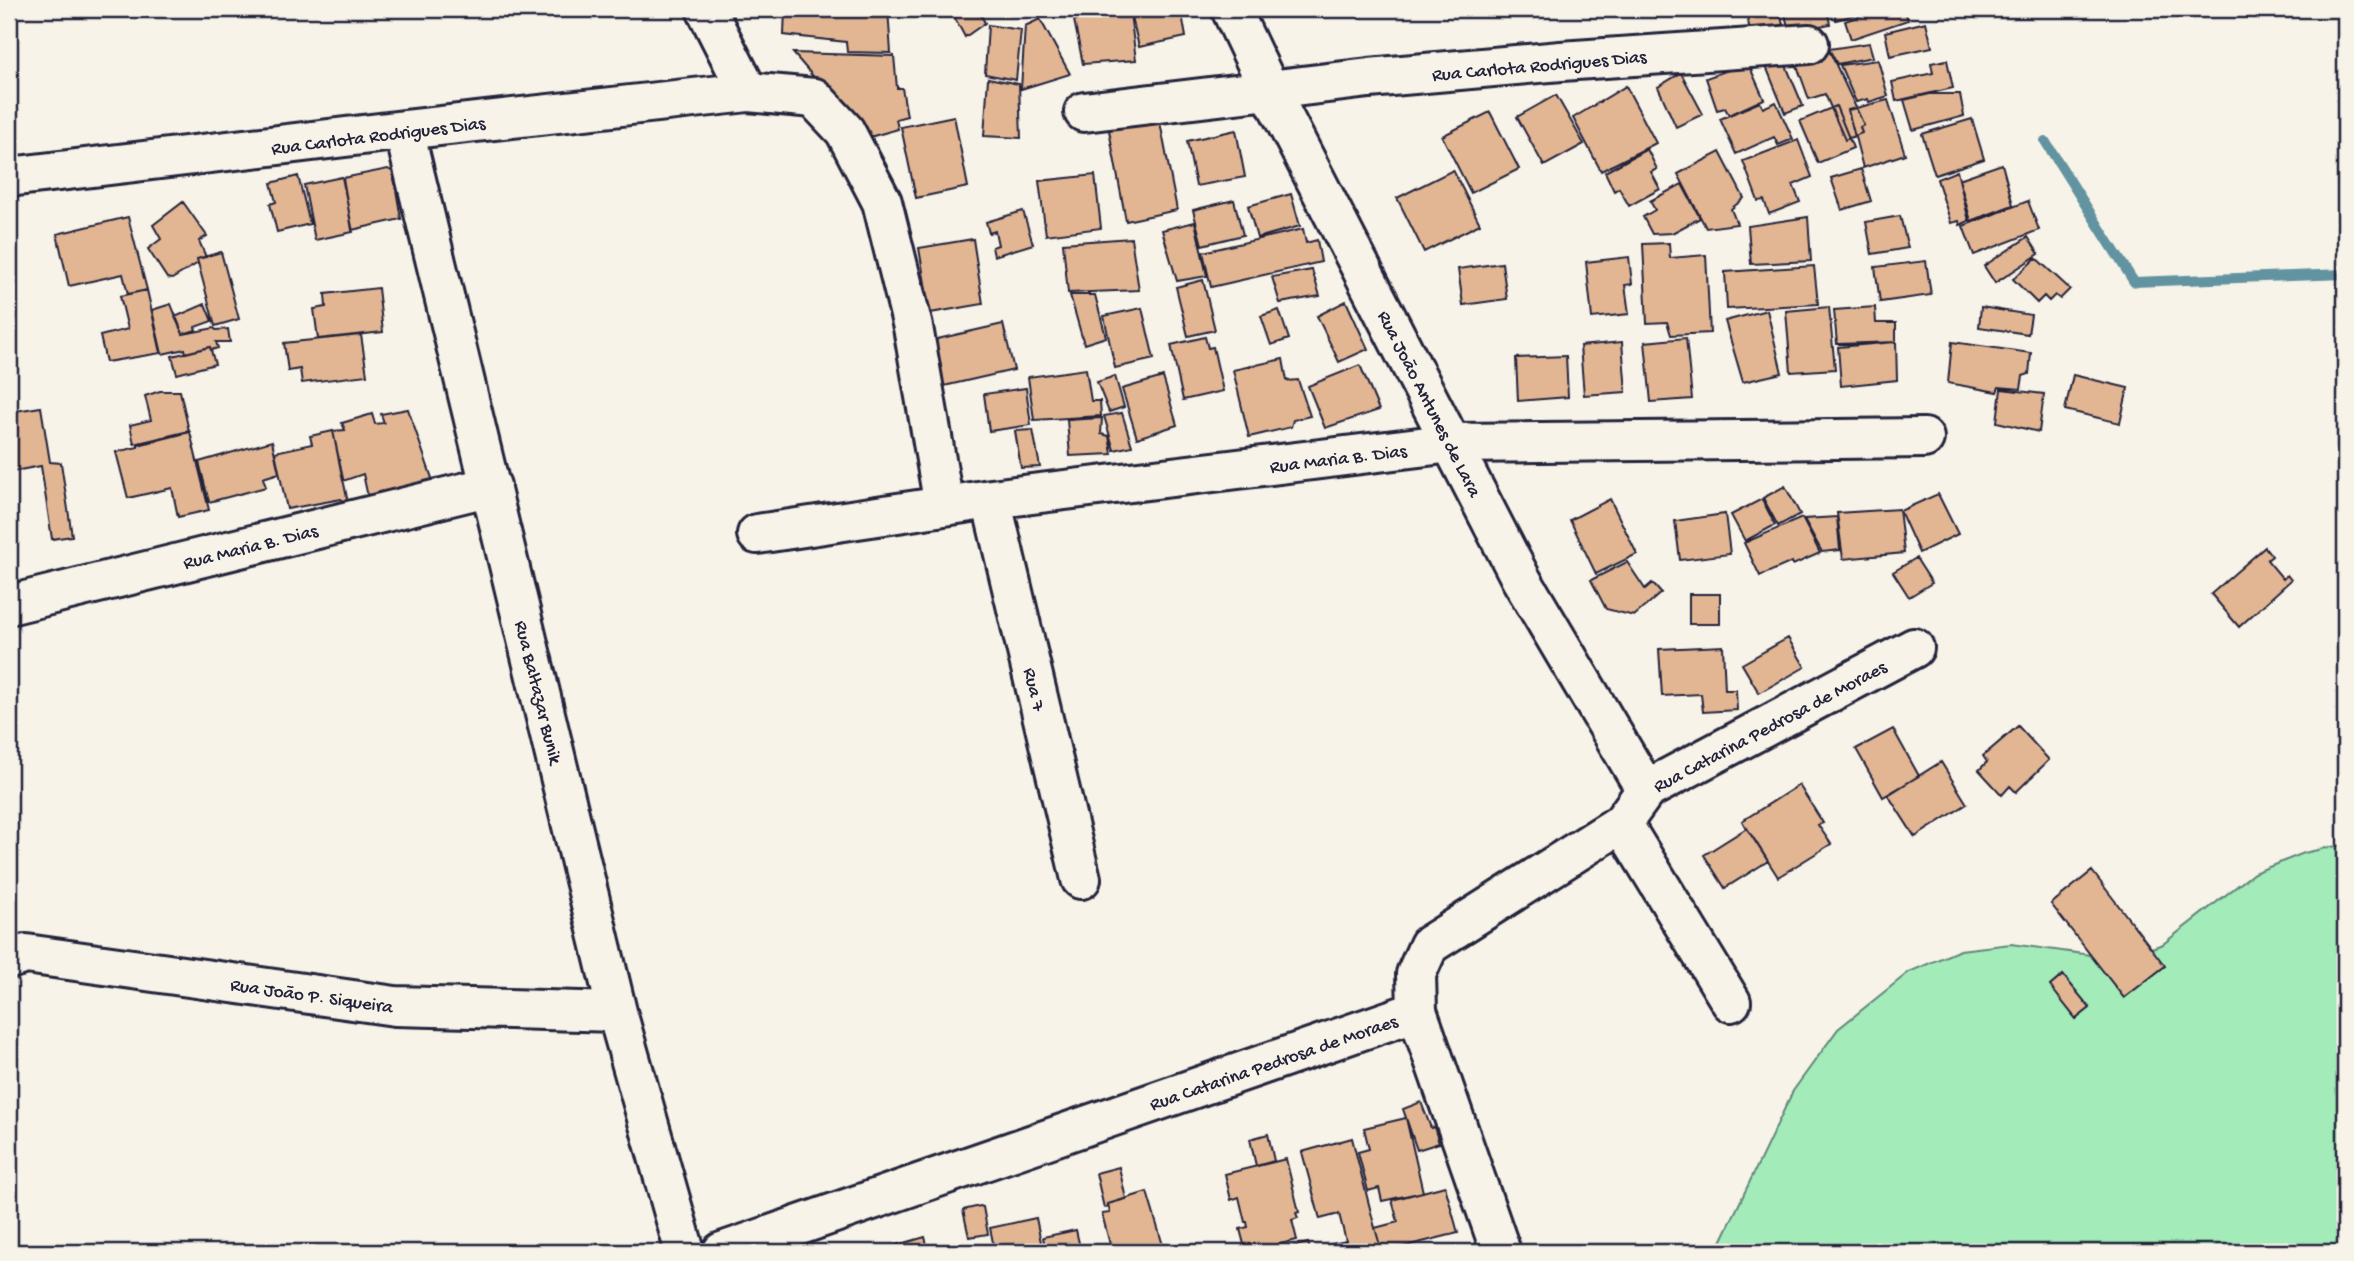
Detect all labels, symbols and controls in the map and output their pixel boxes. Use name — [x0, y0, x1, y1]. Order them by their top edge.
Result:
street label: Rua Carlota Rodrigues Dias — [1431, 47, 1648, 88]
street label: Rua Carlota Rodrigues Dias — [270, 113, 488, 162]
street label: Rua João Antunes de Lara — [1371, 307, 1486, 503]
street label: Rua Maria B. Dias — [1269, 441, 1409, 480]
street label: Rua Maria B. Dias — [181, 520, 321, 576]
street label: Rua Baltazar Bunik — [508, 619, 566, 768]
street label: Rua Catarina Pedrosa de Moraes — [1650, 656, 1892, 799]
street label: Rua 7 — [1016, 666, 1049, 715]
street label: Rua João P. Siqueira — [229, 975, 396, 1020]
street label: Rua Catarina Pedrosa de Moraes — [1147, 1011, 1402, 1118]

